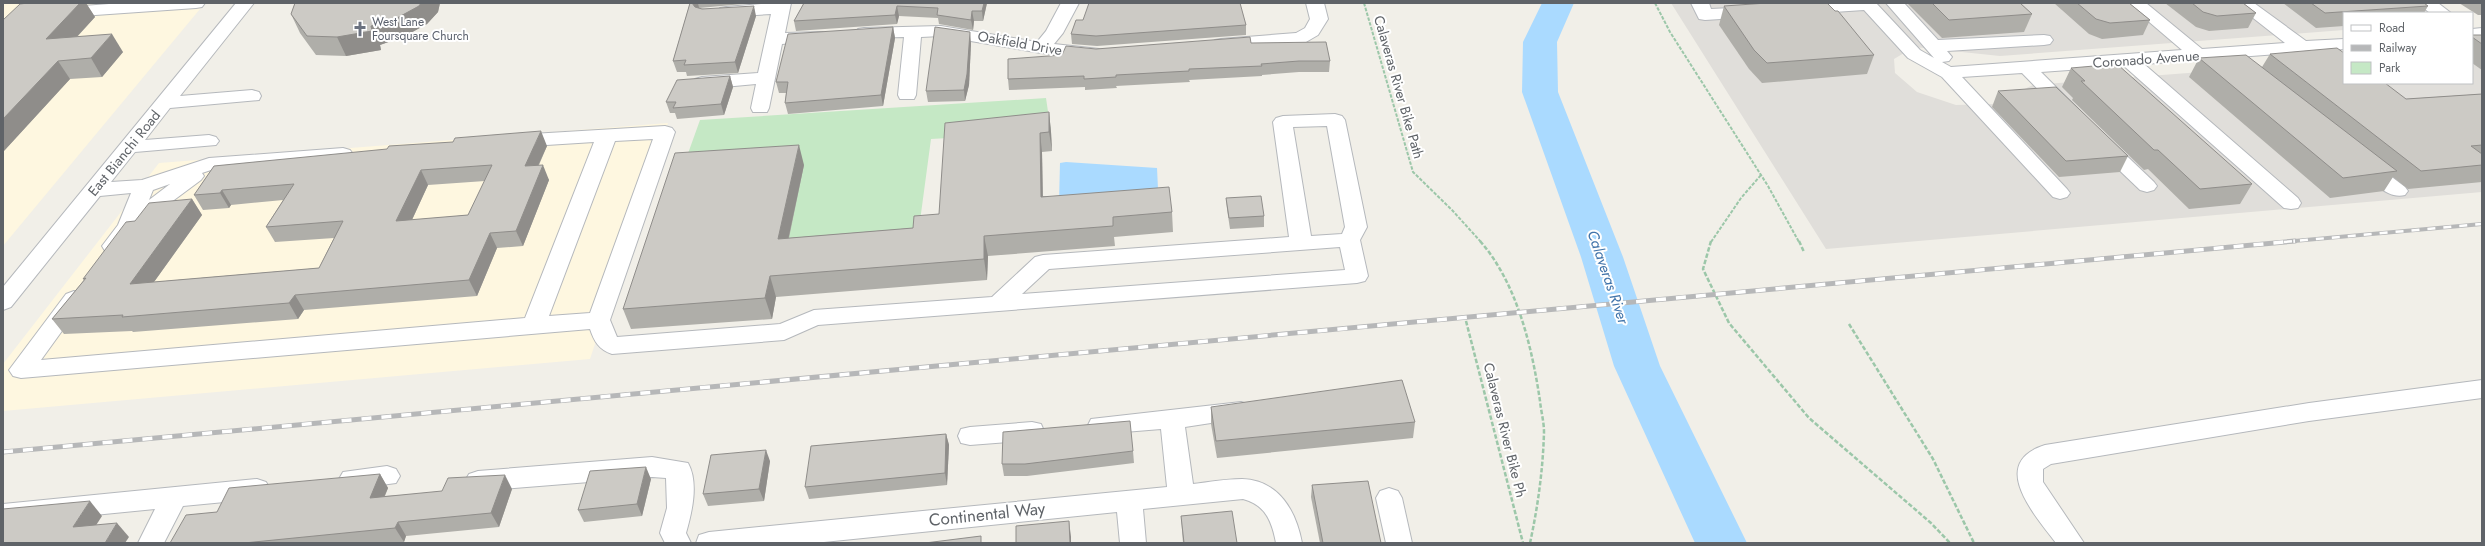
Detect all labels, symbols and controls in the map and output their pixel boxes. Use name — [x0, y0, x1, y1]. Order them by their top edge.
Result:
legend — [2343, 12, 2473, 84]
place label: West Lane Foursquare Church — [372, 13, 469, 45]
street label: Calaveras River Bike Path — [1369, 13, 1429, 161]
text: Road — [2379, 19, 2405, 37]
church icon: West Lane Foursquare Church — [351, 20, 369, 38]
street label: Oakfield Drive — [976, 26, 1064, 60]
text: Railway — [2379, 39, 2417, 57]
street label: Coronado Avenue — [2092, 45, 2200, 73]
text: Park — [2379, 59, 2401, 77]
street label: East Bianchi Road — [83, 106, 165, 200]
water label: Calaveras River — [1582, 227, 1635, 328]
street label: Calaveras River Bike Ph — [1479, 361, 1531, 499]
street label: Continental Way — [928, 496, 1047, 532]

